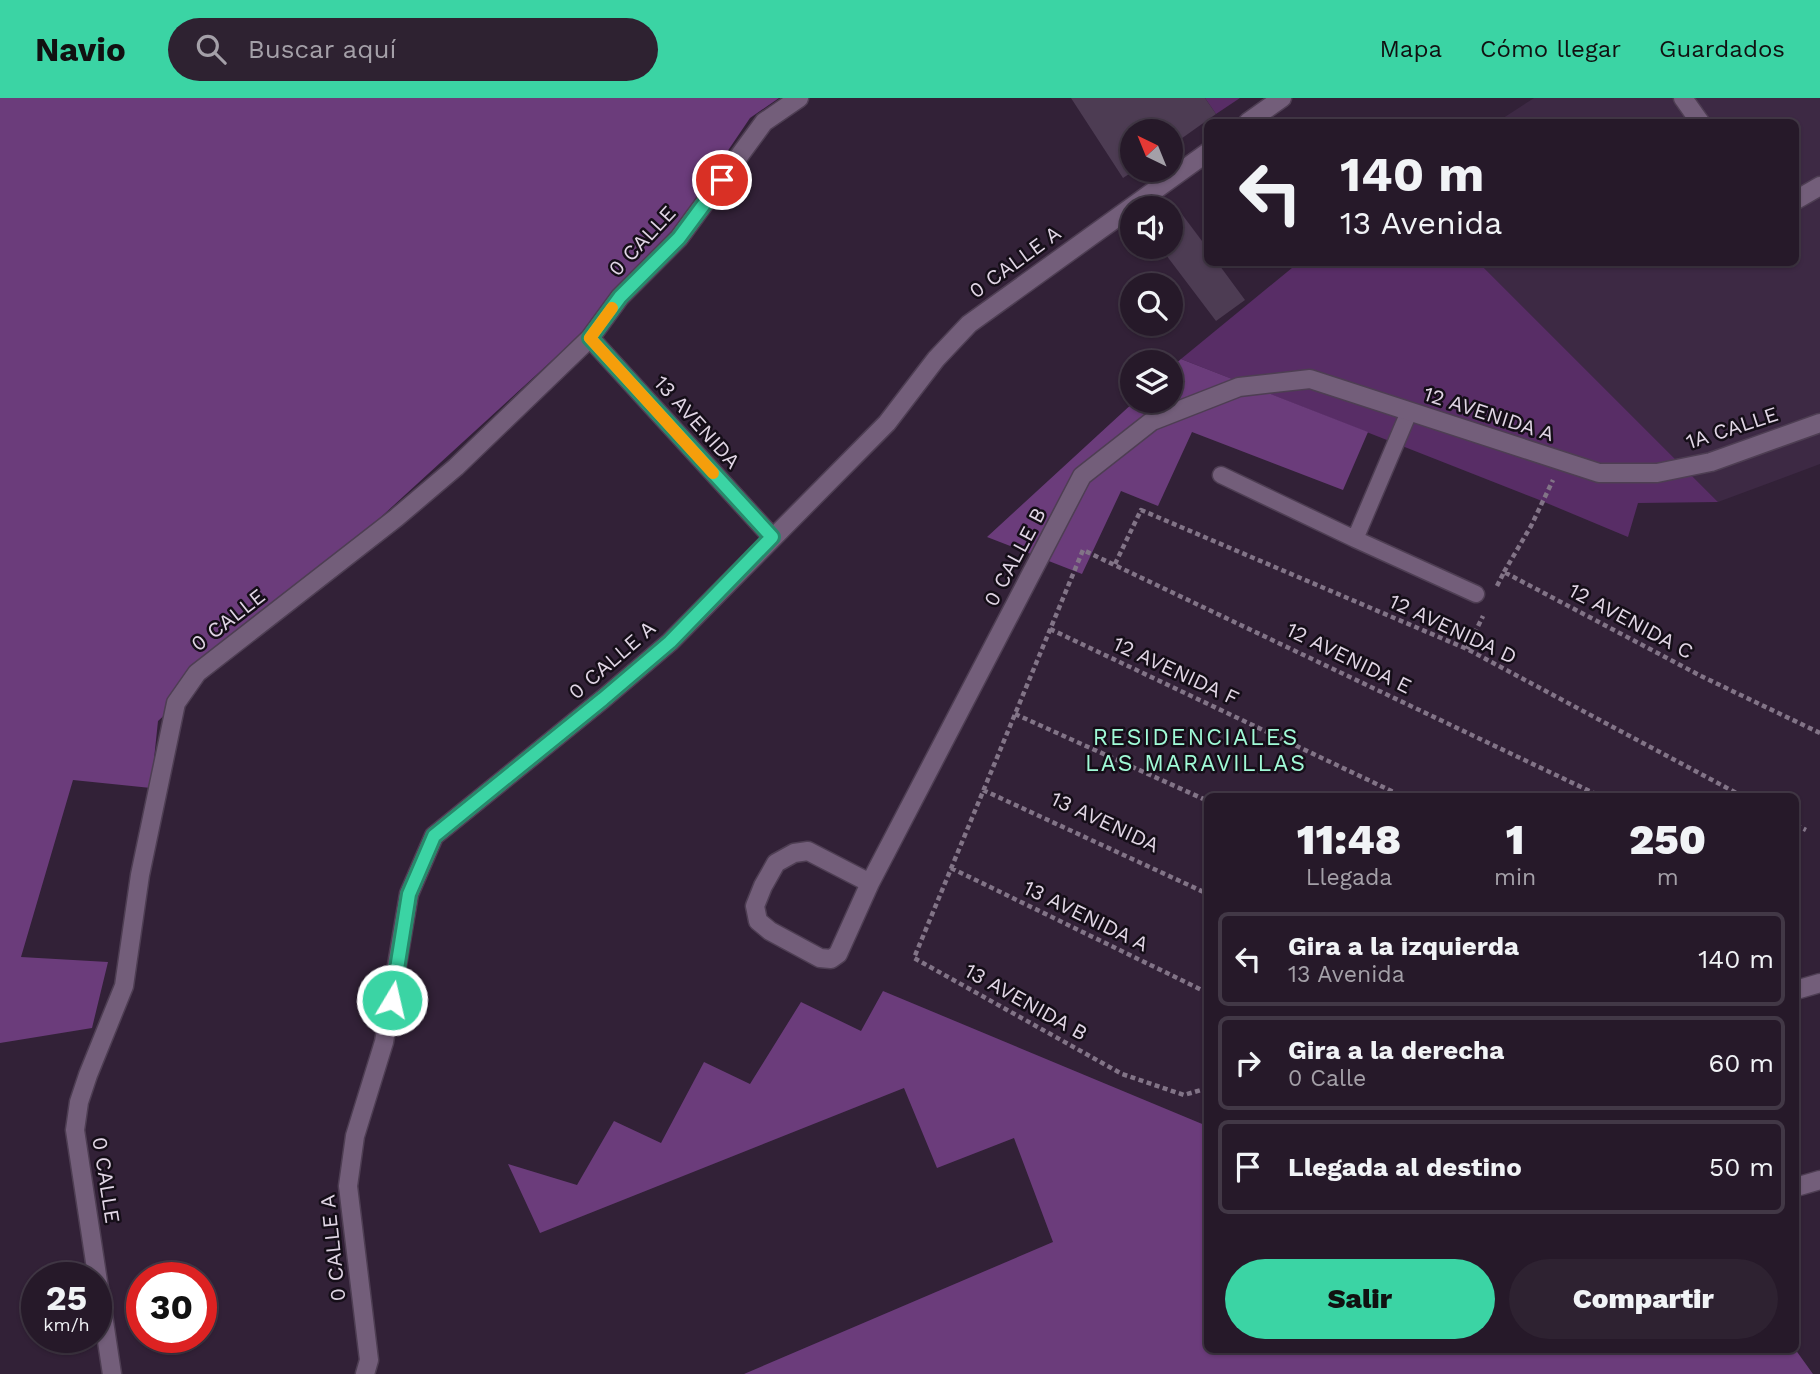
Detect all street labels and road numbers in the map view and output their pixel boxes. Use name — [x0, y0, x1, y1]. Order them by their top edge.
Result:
street label: 0 CALLE — [603, 200, 680, 281]
street label: 0 CALLE A — [964, 220, 1066, 303]
street label: 13 AVENIDA — [649, 370, 746, 473]
street label: 12 AVENIDA A — [1421, 381, 1558, 446]
street label: 1A CALLE — [1683, 401, 1781, 454]
street label: 0 CALLE B — [978, 503, 1051, 610]
street label: 12 AVENIDA C — [1565, 577, 1698, 664]
street label: 0 CALLE — [186, 583, 270, 656]
street label: 12 AVENIDA D — [1385, 588, 1521, 669]
street label: 0 CALLE A — [563, 615, 660, 704]
street label: 12 AVENIDA E — [1283, 616, 1416, 699]
street label: 12 AVENIDA F — [1109, 631, 1243, 711]
street label: 13 AVENIDA — [1047, 786, 1163, 858]
street label: 13 AVENIDA A — [1020, 875, 1153, 957]
street label: 13 AVENIDA B — [960, 958, 1092, 1046]
street label: 0 CALLE — [87, 1135, 126, 1225]
street label: 0 CALLE A — [314, 1193, 351, 1303]

